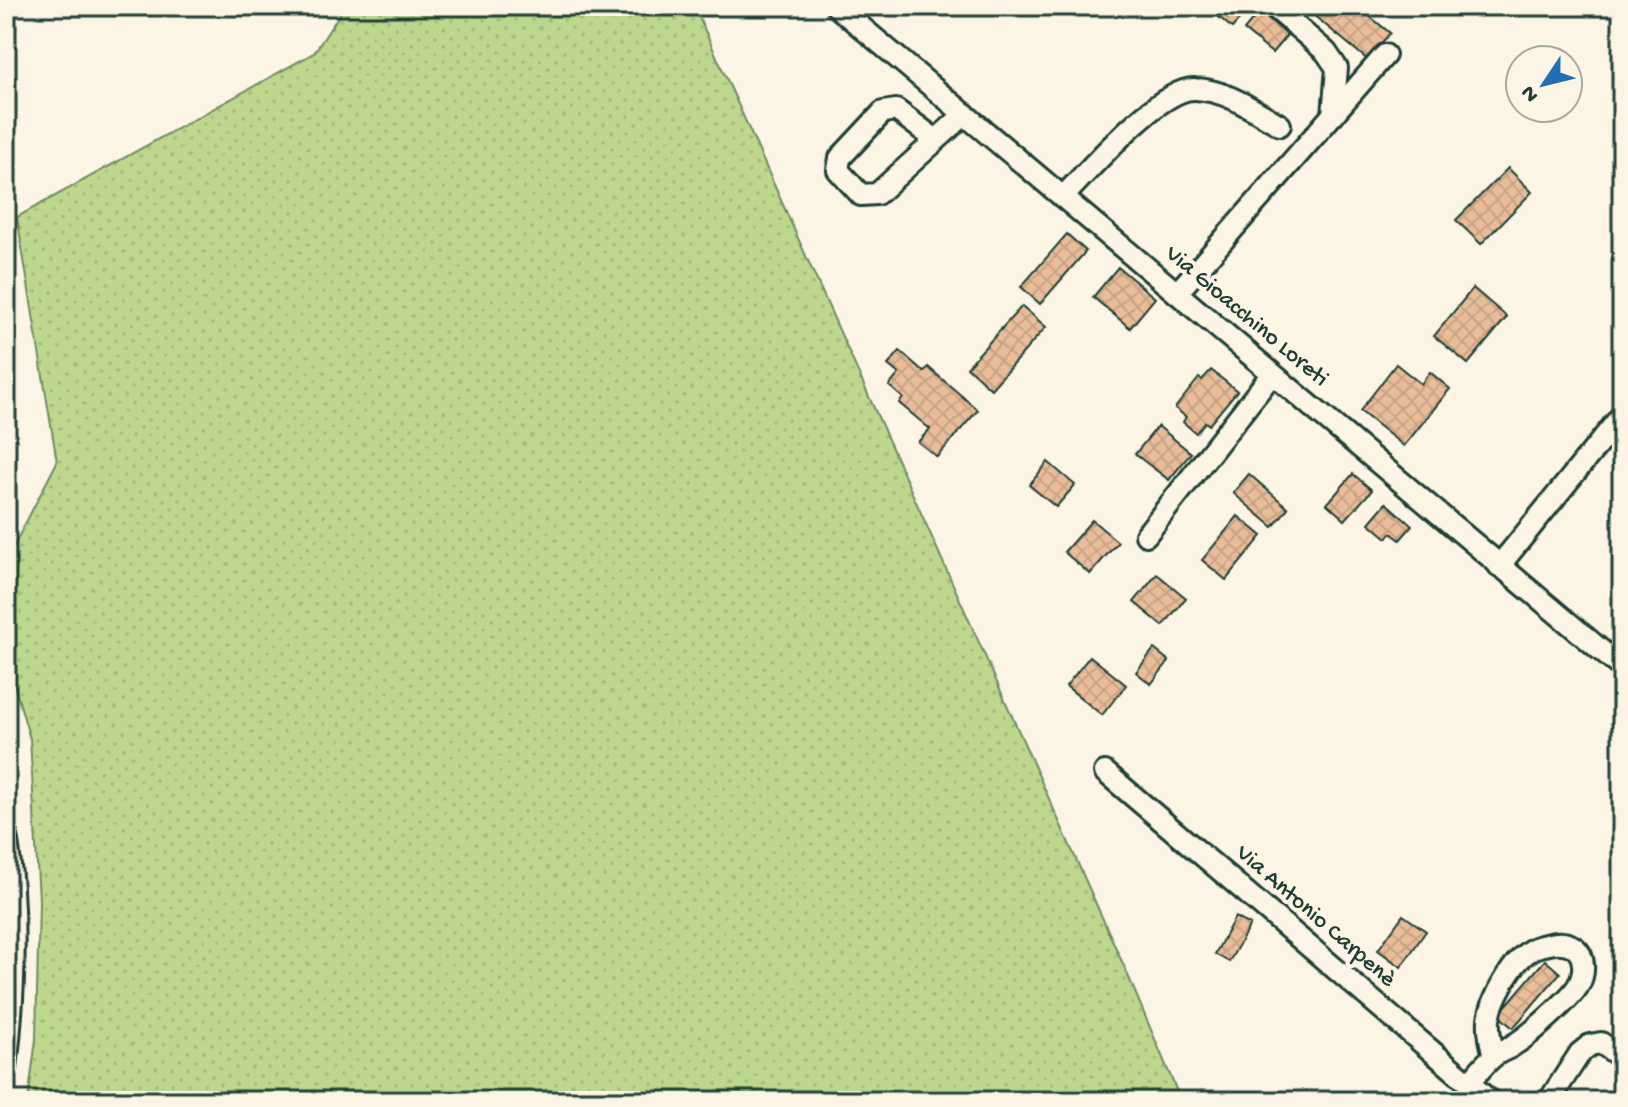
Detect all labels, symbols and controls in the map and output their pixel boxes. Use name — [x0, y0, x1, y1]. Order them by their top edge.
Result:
north arrow — [1504, 44, 1584, 124]
text: N — [1516, 80, 1546, 107]
street label: Via Gioacchino Loreti — [1157, 239, 1334, 394]
street label: Via Antonio Carpenè — [1228, 839, 1402, 995]

